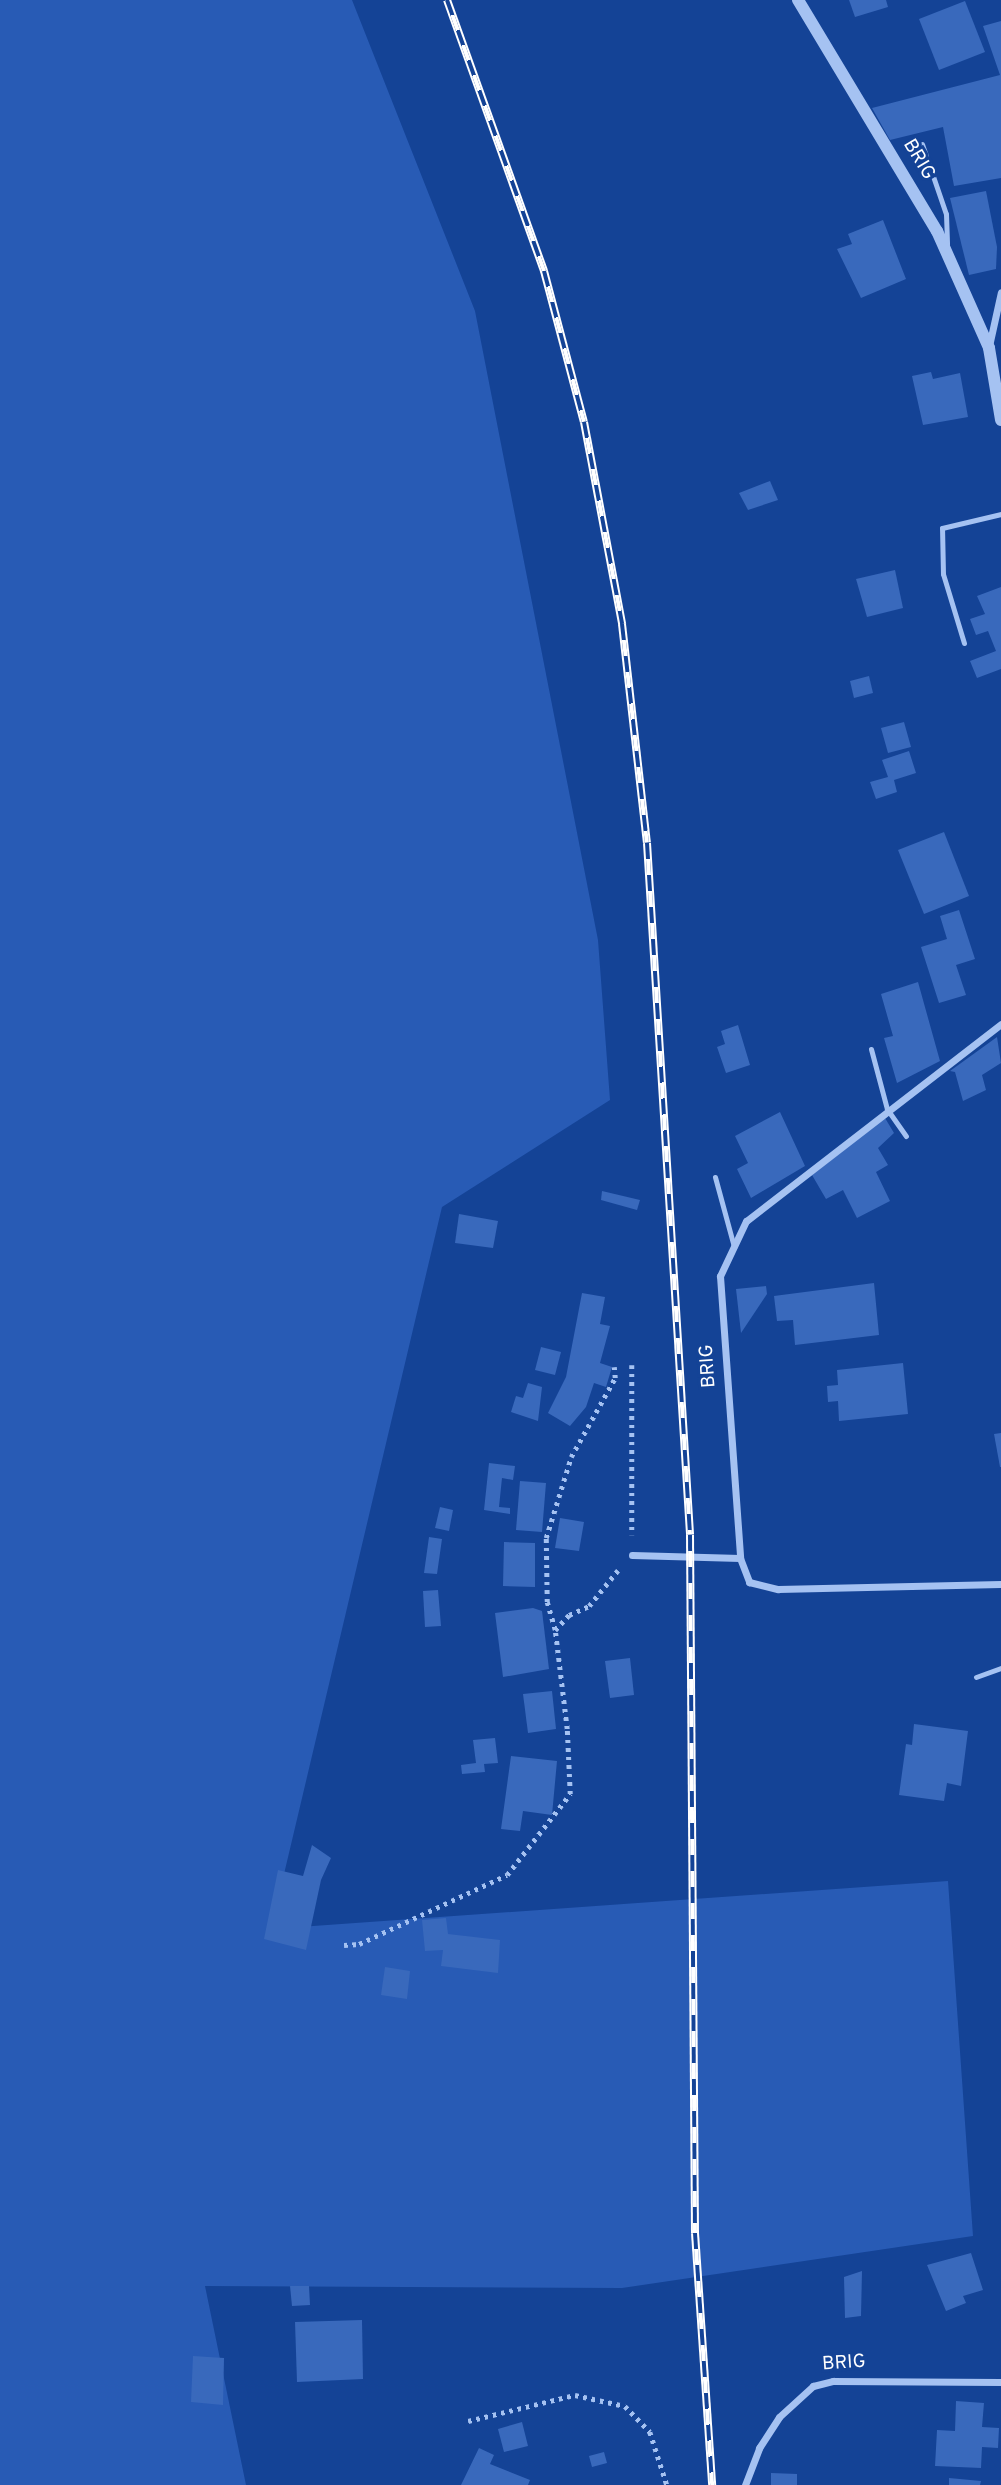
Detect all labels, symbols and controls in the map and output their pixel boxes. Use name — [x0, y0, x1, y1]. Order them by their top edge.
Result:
street label: BRIG — [897, 136, 939, 184]
street label: BRIG — [696, 1344, 722, 1388]
street label: BRIG — [822, 2351, 866, 2377]

